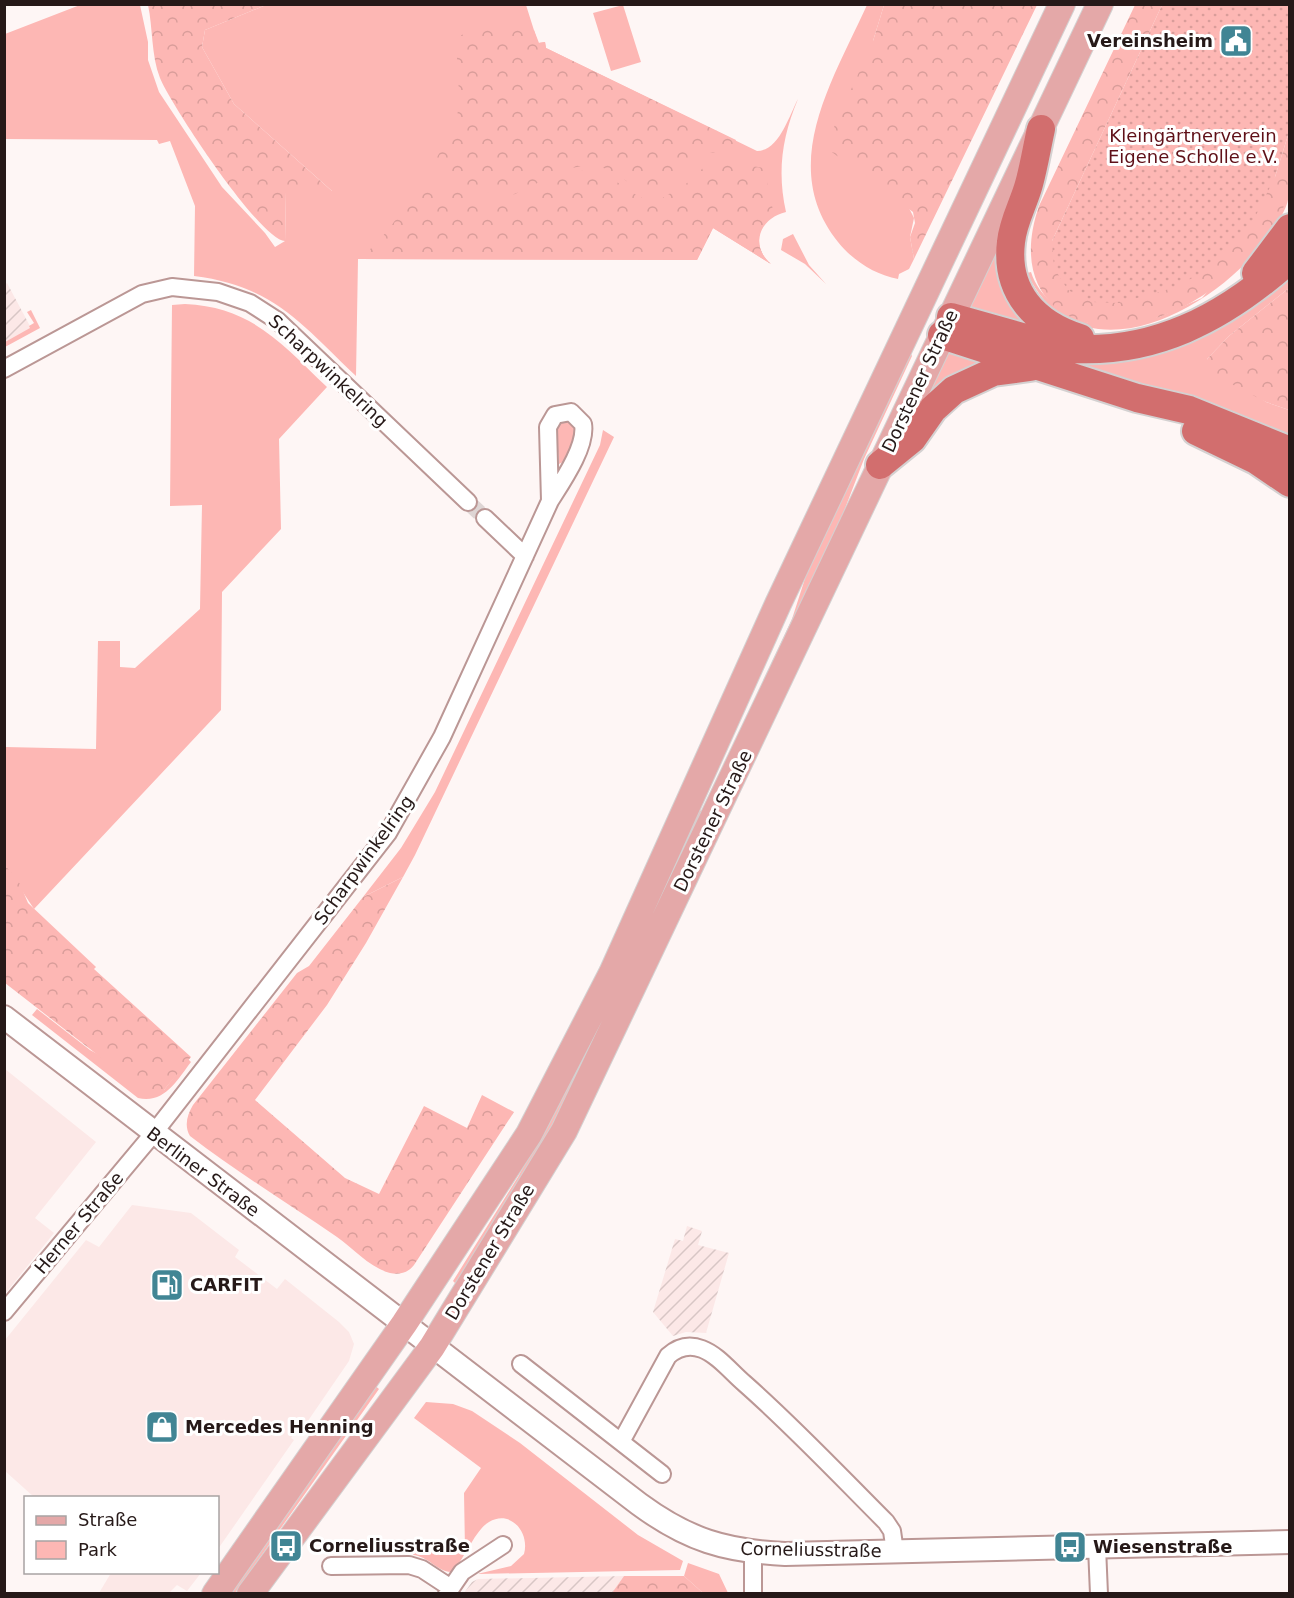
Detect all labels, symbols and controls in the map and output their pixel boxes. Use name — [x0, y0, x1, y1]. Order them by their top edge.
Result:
public building icon: Vereinsheim — [1218, 23, 1254, 59]
place label: Vereinsheim — [1087, 30, 1213, 51]
park label: Kleingärtnerverein Eigene Scholle e.V. — [1108, 125, 1278, 167]
street label: Dorstener Straße — [877, 306, 962, 455]
street label: Scharpwinkelring — [265, 310, 392, 431]
street label: Dorstener Straße — [669, 747, 756, 895]
street label: Scharpwinkelring — [310, 791, 418, 929]
street label: Berliner Straße — [143, 1122, 264, 1221]
street label: Herner Straße — [30, 1167, 127, 1278]
street label: Dorstener Straße — [441, 1180, 538, 1323]
fuel station icon: CARFIT — [149, 1267, 185, 1303]
place label: CARFIT — [190, 1274, 263, 1295]
shop icon: Mercedes Henning — [144, 1409, 180, 1445]
place label: Mercedes Henning — [185, 1416, 374, 1437]
legend — [24, 1496, 219, 1574]
text: Straße — [78, 1509, 137, 1530]
bus stop icon: Corneliusstraße — [268, 1528, 304, 1564]
bus stop icon: Wiesenstraße — [1052, 1529, 1088, 1565]
place label: Corneliusstraße — [309, 1535, 470, 1556]
place label: Wiesenstraße — [1093, 1536, 1232, 1557]
street label: Corneliusstraße — [740, 1538, 882, 1561]
text: Park — [78, 1539, 117, 1560]

